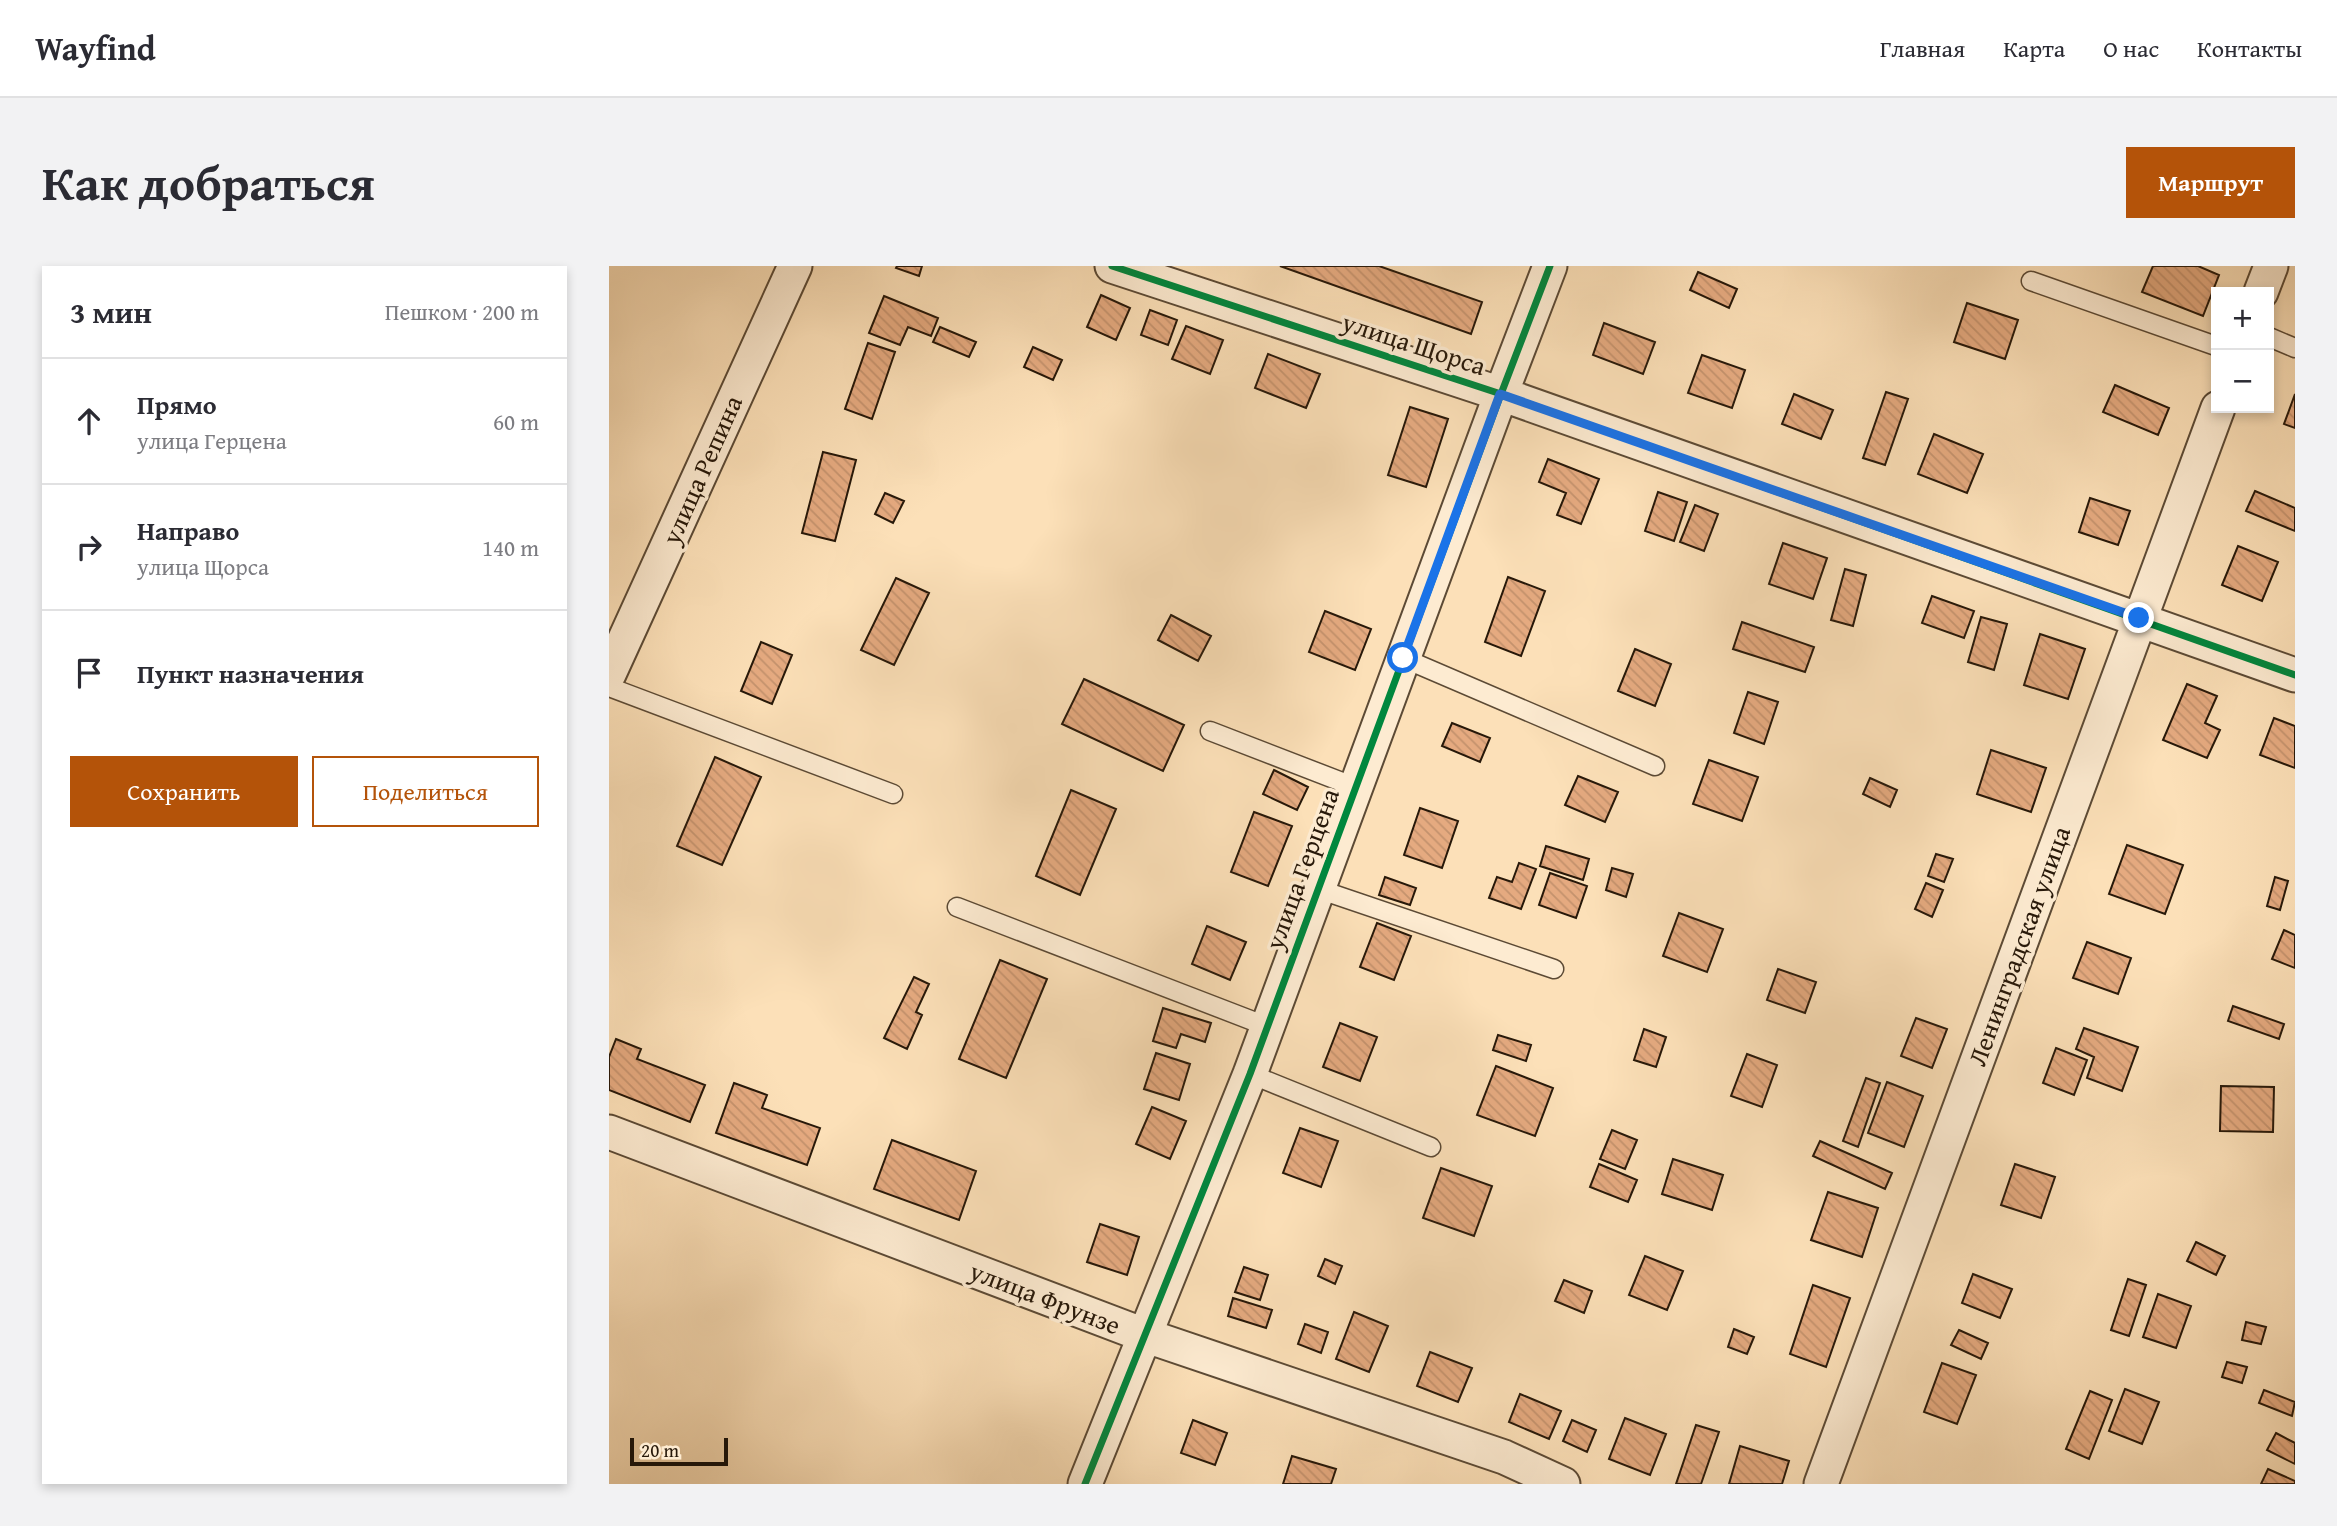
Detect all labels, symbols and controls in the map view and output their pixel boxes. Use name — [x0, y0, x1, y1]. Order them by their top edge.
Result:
text: Wayfind — [35, 24, 156, 72]
text: Главная — [1880, 31, 1965, 66]
text: Карта — [2003, 31, 2065, 66]
text: О нас — [2103, 31, 2159, 66]
text: Контакты — [2197, 31, 2302, 66]
text: Как добраться — [42, 146, 375, 218]
button: Маршрут — [2126, 147, 2295, 218]
map controls — [2211, 287, 2274, 413]
button: + — [2211, 287, 2274, 350]
text: 3 мин — [70, 290, 152, 334]
text: Пешком · 200 m — [385, 295, 539, 328]
street label: улица Щорса — [1336, 302, 1492, 385]
button: − — [2211, 350, 2274, 413]
text: Прямо — [137, 385, 217, 424]
street label: улица Репина — [651, 388, 752, 552]
icon: ahead — [70, 402, 108, 440]
text: 60 m — [493, 405, 539, 438]
text: улица Герцена — [137, 424, 287, 457]
text: Направо — [137, 511, 239, 550]
icon: right — [70, 528, 108, 566]
text: 140 m — [482, 531, 539, 564]
text: улица Щорса — [137, 550, 269, 583]
route end — [2123, 602, 2154, 633]
route start — [1387, 642, 1418, 673]
icon: arrive — [70, 654, 108, 692]
text: Пункт назначения — [137, 654, 364, 693]
button: Сохранить — [70, 756, 298, 827]
button: Поделиться — [312, 756, 539, 827]
street label: улица Герцена — [1254, 782, 1349, 956]
street label: Ленинградская улица — [1957, 820, 2080, 1071]
street label: улица Фрунзе — [963, 1251, 1126, 1344]
scale bar — [630, 1435, 728, 1467]
text: 20 m — [641, 1436, 679, 1464]

